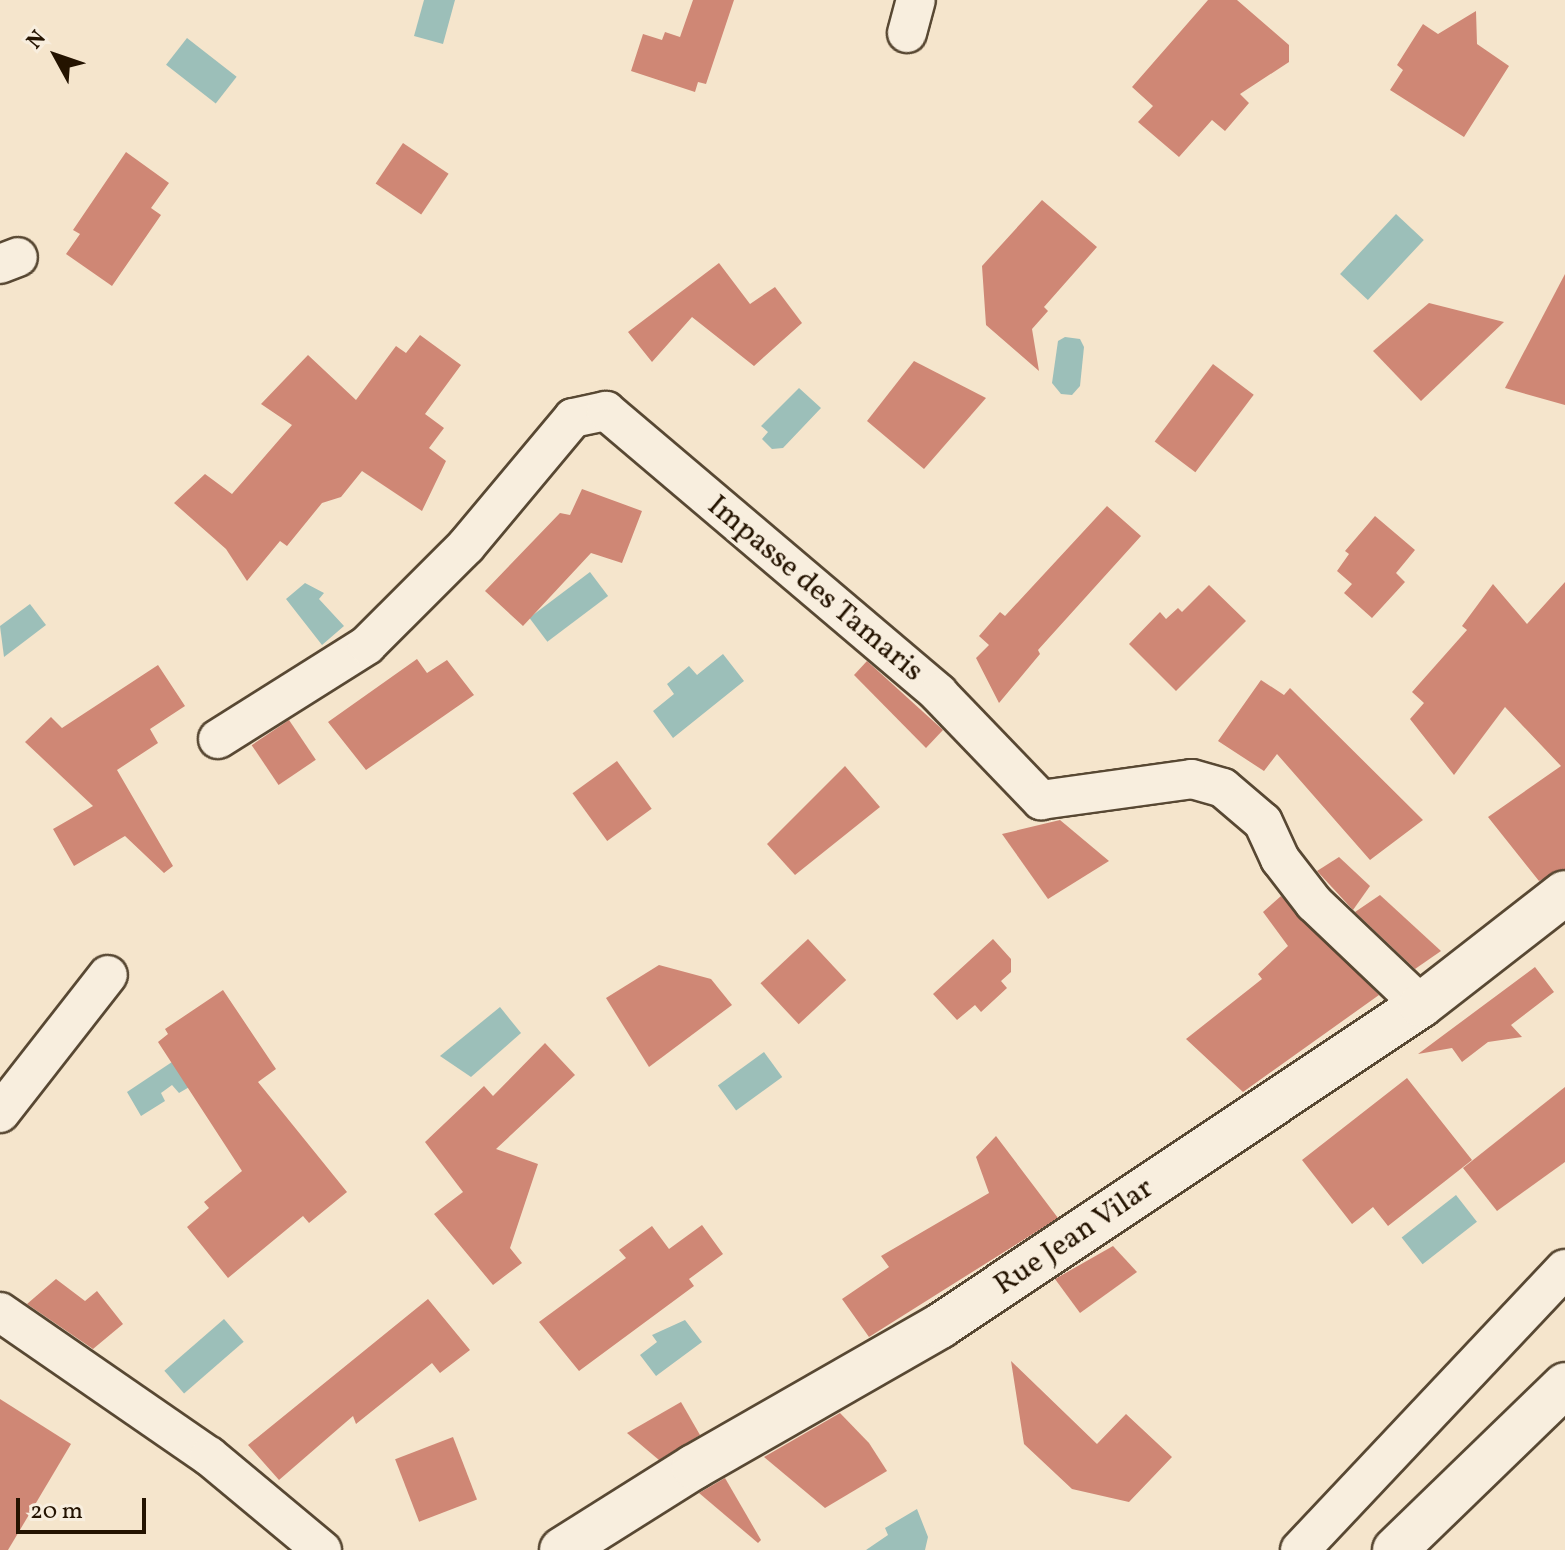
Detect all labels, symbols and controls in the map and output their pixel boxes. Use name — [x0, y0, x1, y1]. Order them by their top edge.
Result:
north arrow — [16, 16, 96, 96]
text: N — [20, 24, 54, 56]
street label: Impasse des Tamaris — [699, 488, 931, 690]
street label: Rue Jean Vilar — [987, 1170, 1161, 1304]
scale bar — [20, 1482, 150, 1532]
text: 20 m — [30, 1495, 83, 1529]

